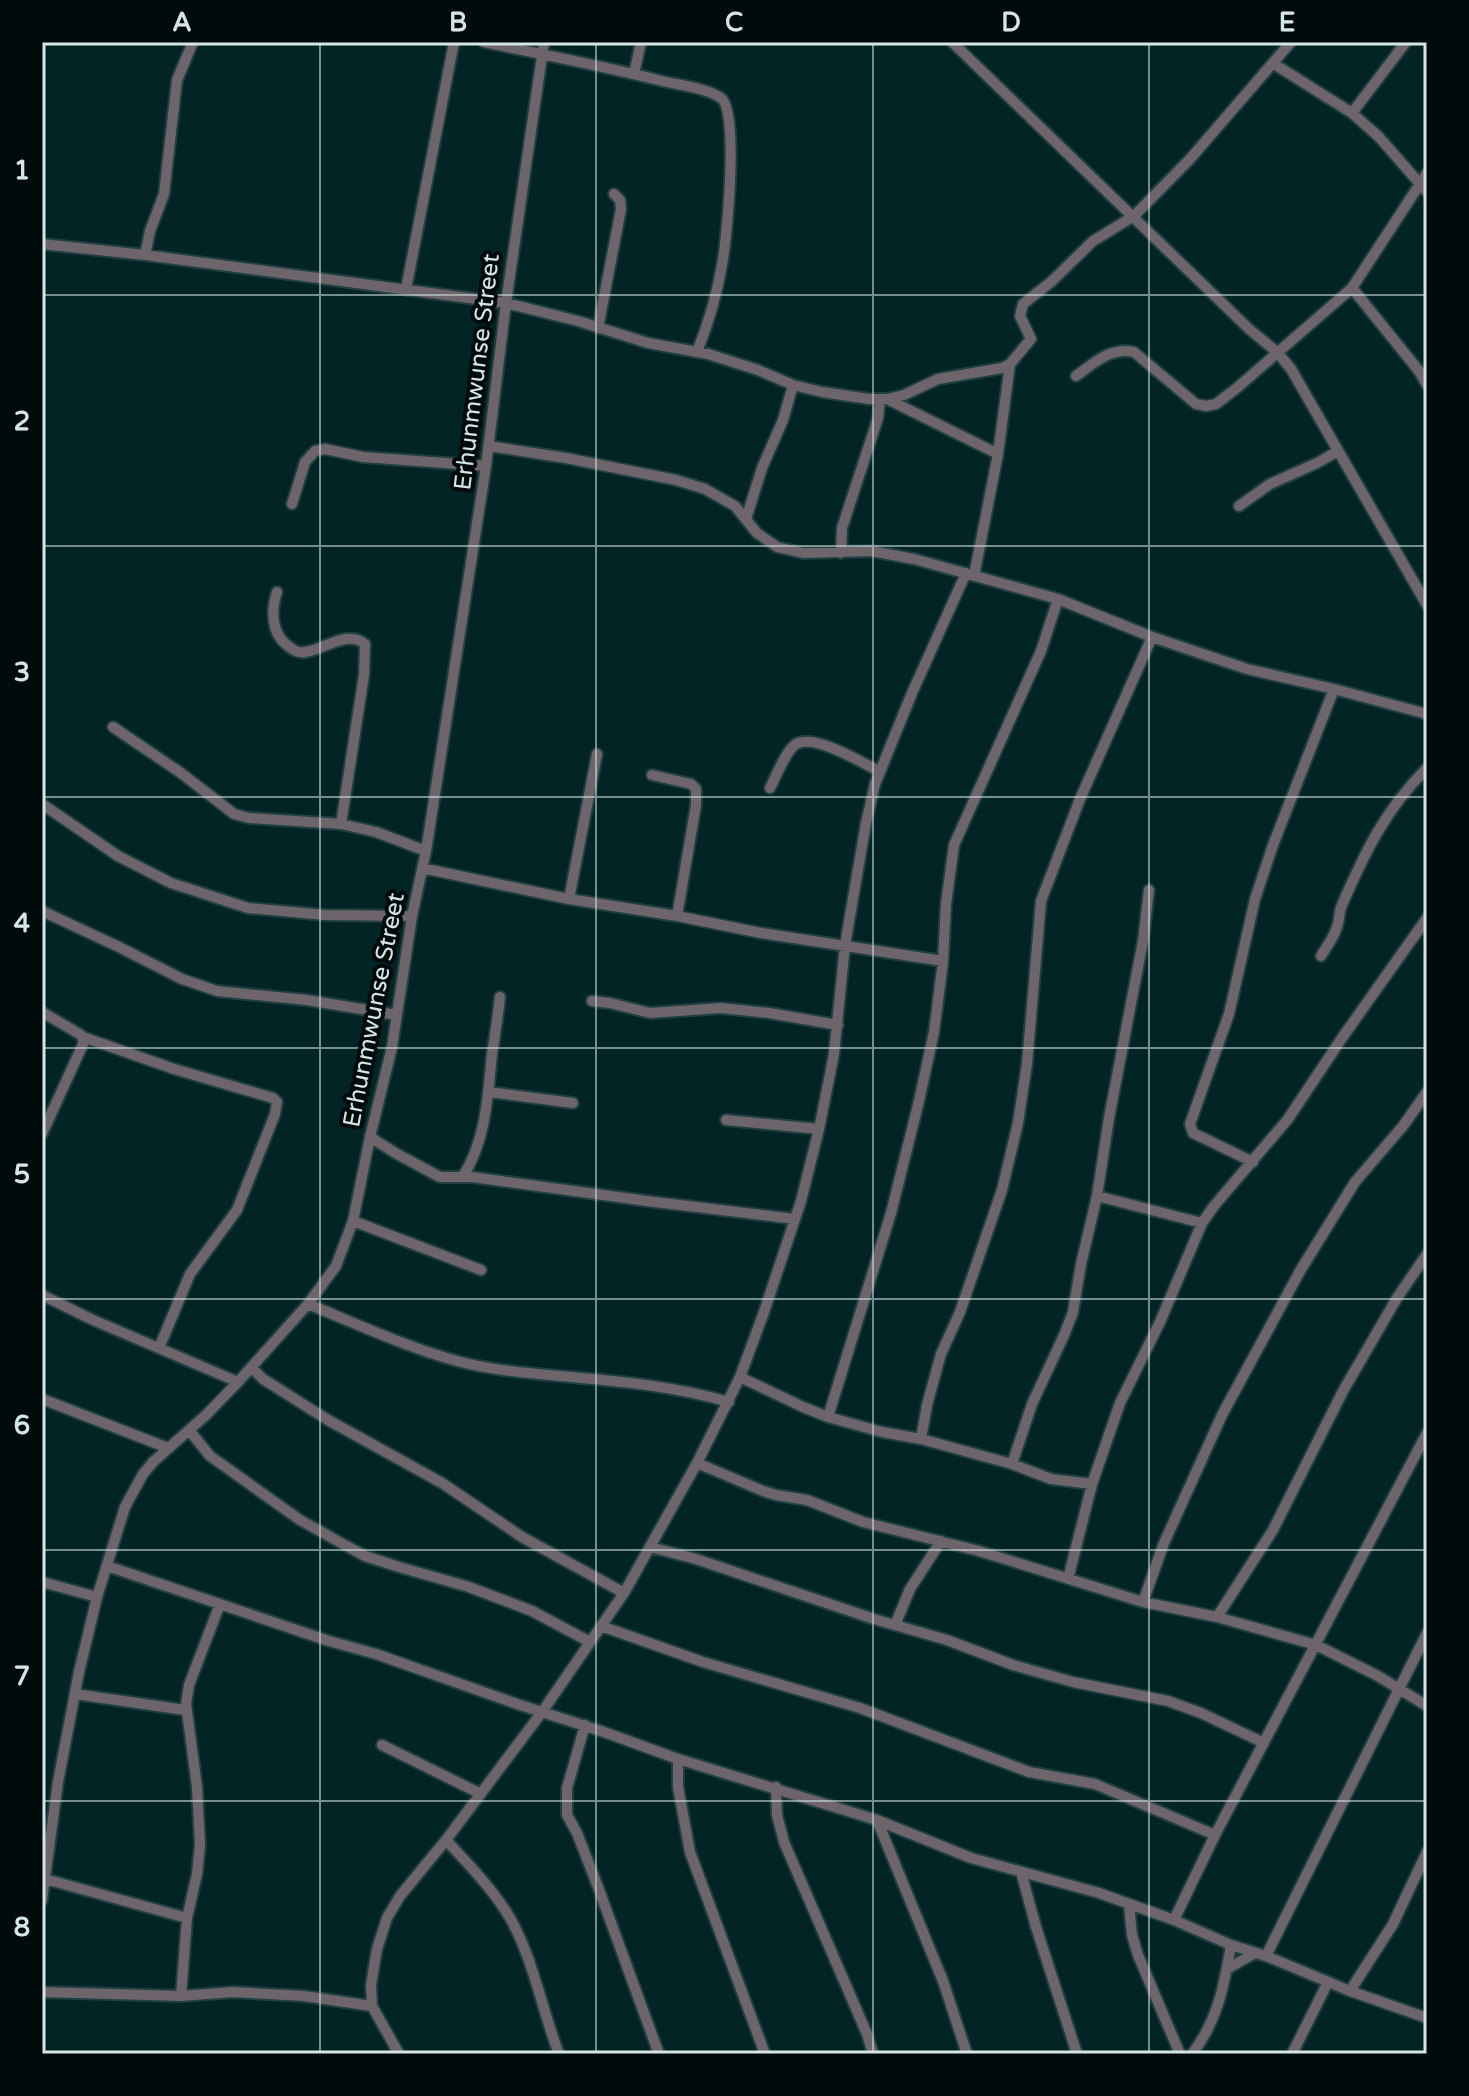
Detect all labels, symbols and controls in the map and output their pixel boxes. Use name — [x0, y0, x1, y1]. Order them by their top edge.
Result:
text: A — [172, 7, 192, 38]
text: B — [449, 7, 467, 38]
text: C — [725, 7, 743, 38]
text: D — [1001, 7, 1021, 38]
text: E — [1279, 7, 1295, 38]
text: 1 — [14, 155, 30, 186]
street label: Erhunmwunse Street — [448, 252, 506, 492]
text: 2 — [14, 406, 30, 437]
text: 3 — [14, 657, 30, 688]
street label: Erhunmwunse Street — [337, 890, 411, 1130]
text: 4 — [14, 908, 30, 939]
text: 5 — [14, 1159, 30, 1190]
text: 6 — [14, 1410, 30, 1441]
text: 7 — [14, 1661, 30, 1692]
text: 8 — [14, 1912, 30, 1943]

